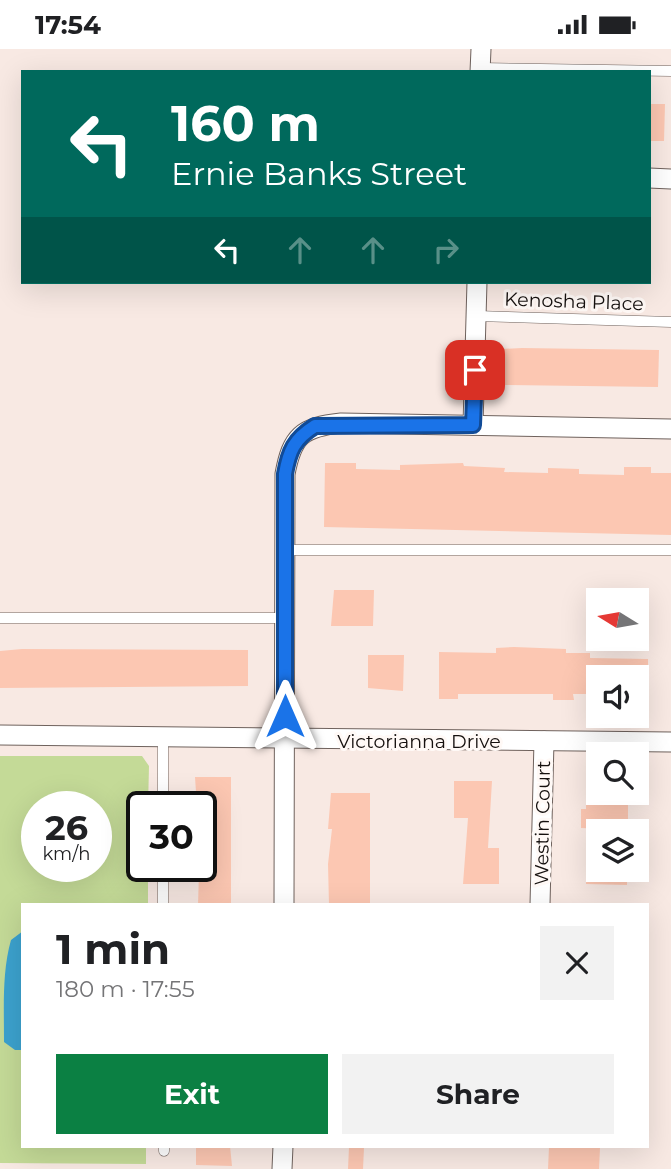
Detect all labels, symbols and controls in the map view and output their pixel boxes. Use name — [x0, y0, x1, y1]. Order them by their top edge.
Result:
text: 17:54 — [35, 9, 101, 41]
text: 160 m — [171, 94, 320, 153]
icon: left — [56, 98, 147, 189]
text: Ernie Banks Street — [171, 154, 467, 193]
icon: left — [208, 231, 246, 269]
icon: ahead — [281, 231, 319, 269]
icon: ahead — [354, 231, 392, 269]
icon: right — [427, 231, 465, 269]
street label: Kenosha Place — [504, 288, 644, 315]
pin — [445, 340, 505, 400]
icon: arrive — [456, 351, 494, 389]
north arrow — [586, 588, 649, 651]
map controls — [586, 588, 649, 882]
button: sound — [586, 665, 649, 728]
position arrow — [248, 679, 322, 753]
street label: Victorianna Drive — [337, 730, 501, 753]
button: search — [586, 742, 649, 805]
street label: Westin Court — [530, 760, 555, 886]
speed limit sign: 30 — [126, 791, 217, 882]
text: 26 — [45, 806, 88, 849]
button: layers — [586, 819, 649, 882]
text: km/h — [42, 843, 91, 865]
text: 1 min — [56, 923, 170, 975]
button: close — [540, 926, 614, 1000]
text: 180 m · 17:55 — [56, 975, 195, 1003]
button: Exit — [56, 1054, 328, 1134]
button: Share — [342, 1054, 614, 1134]

